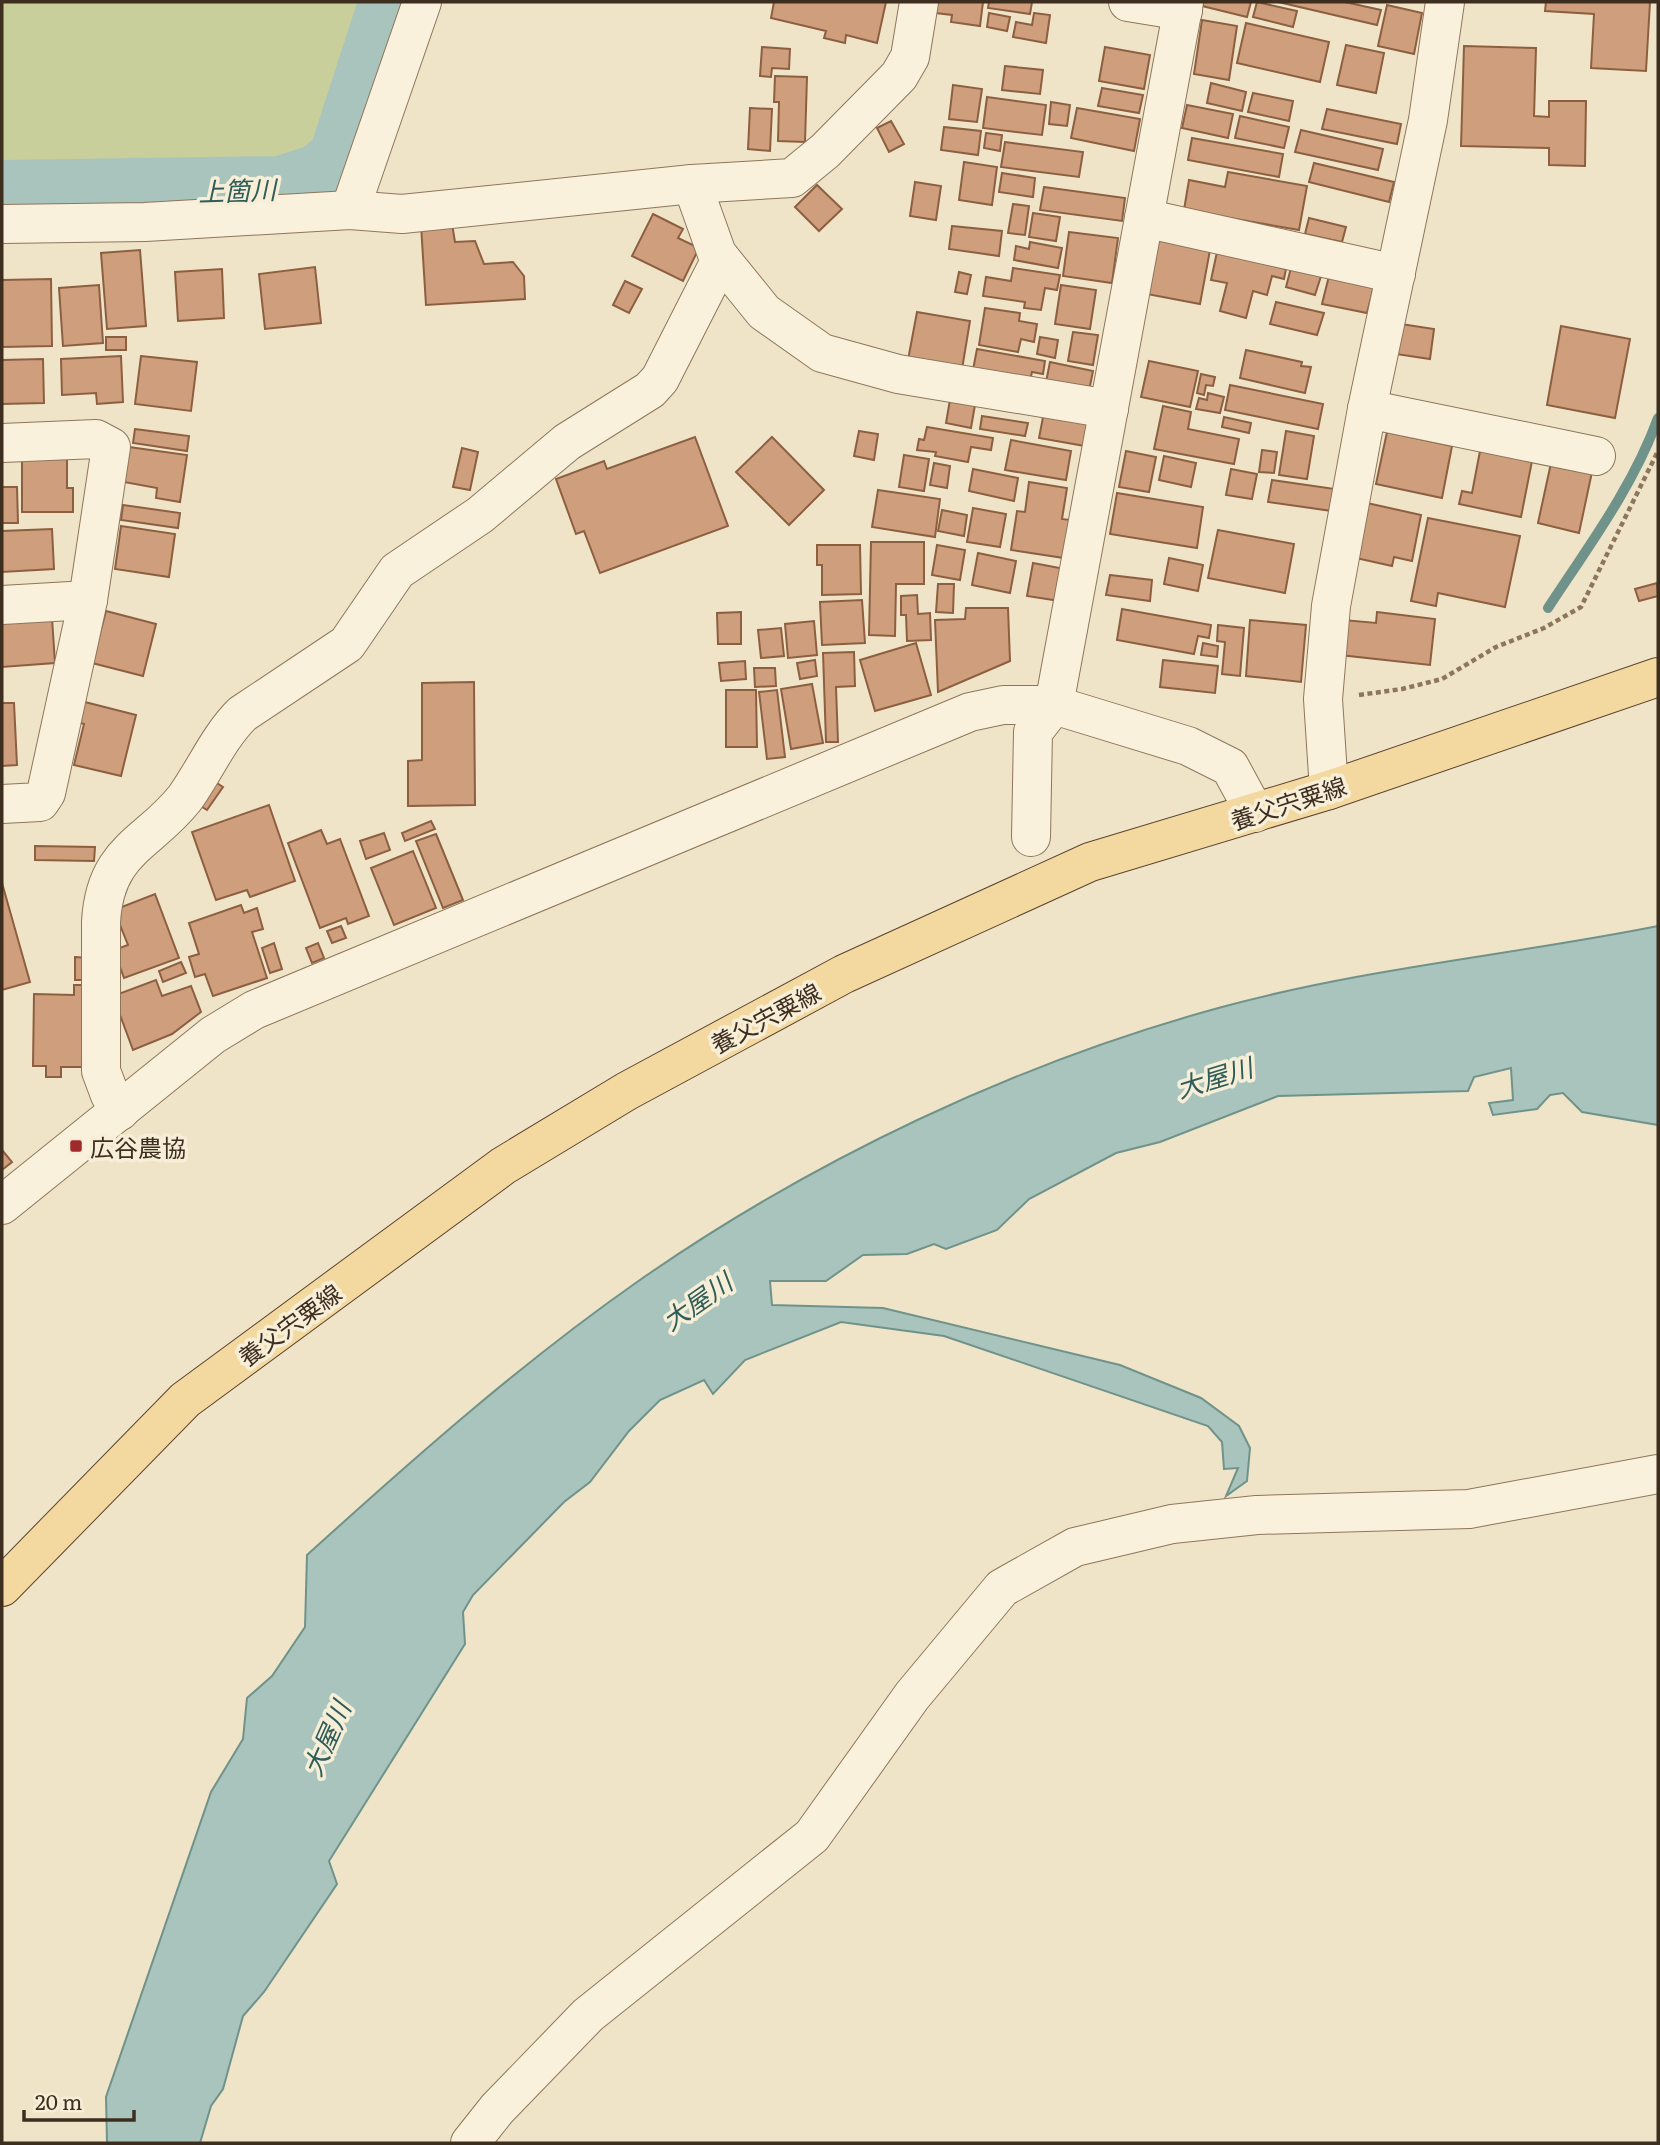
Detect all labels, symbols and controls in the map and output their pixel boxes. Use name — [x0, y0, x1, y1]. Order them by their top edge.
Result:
water label: 上箇川 — [197, 168, 280, 210]
street label: 養父宍粟線 — [1226, 767, 1350, 837]
street label: 養父宍粟線 — [704, 973, 826, 1061]
water label: 大屋川 — [1171, 1045, 1260, 1106]
place label: 広谷農協 — [90, 1129, 186, 1164]
marker: 広谷農協 — [68, 1138, 84, 1154]
water label: 大屋川 — [653, 1260, 742, 1338]
street label: 養父宍粟線 — [230, 1275, 348, 1373]
water label: 大屋川 — [291, 1692, 360, 1782]
scale bar — [24, 2078, 135, 2122]
text: 20 m — [35, 2085, 82, 2116]

